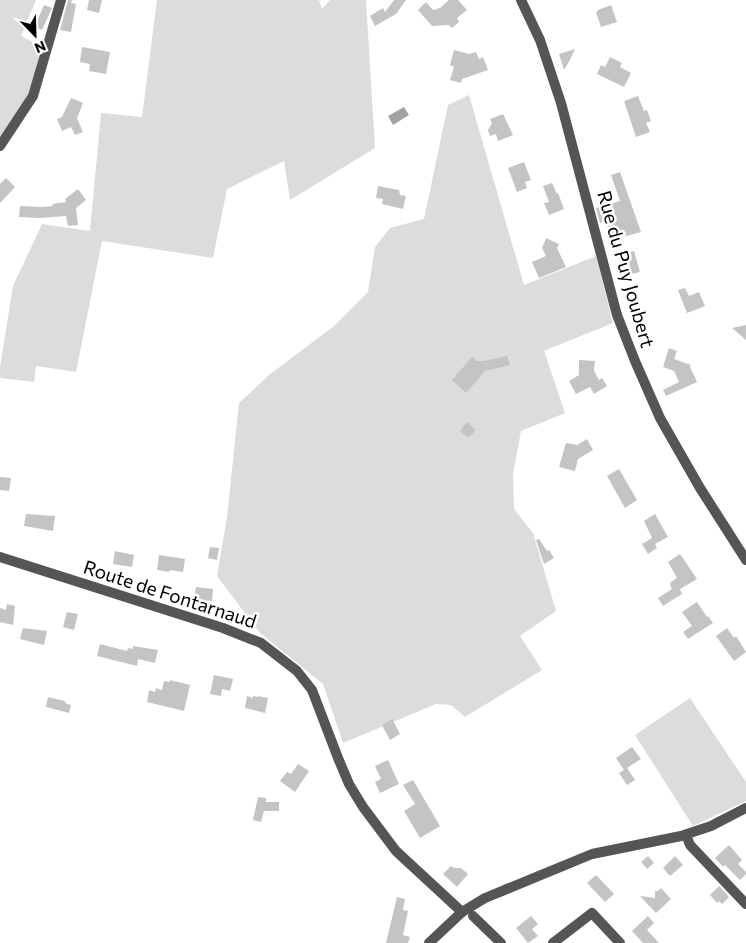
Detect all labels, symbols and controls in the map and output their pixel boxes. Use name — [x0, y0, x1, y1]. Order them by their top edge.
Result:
north arrow — [10, 10, 60, 60]
text: N — [32, 38, 48, 57]
street label: Rue du Puy Joubert — [593, 188, 660, 350]
street label: Route de Fontarnaud — [81, 555, 260, 632]

